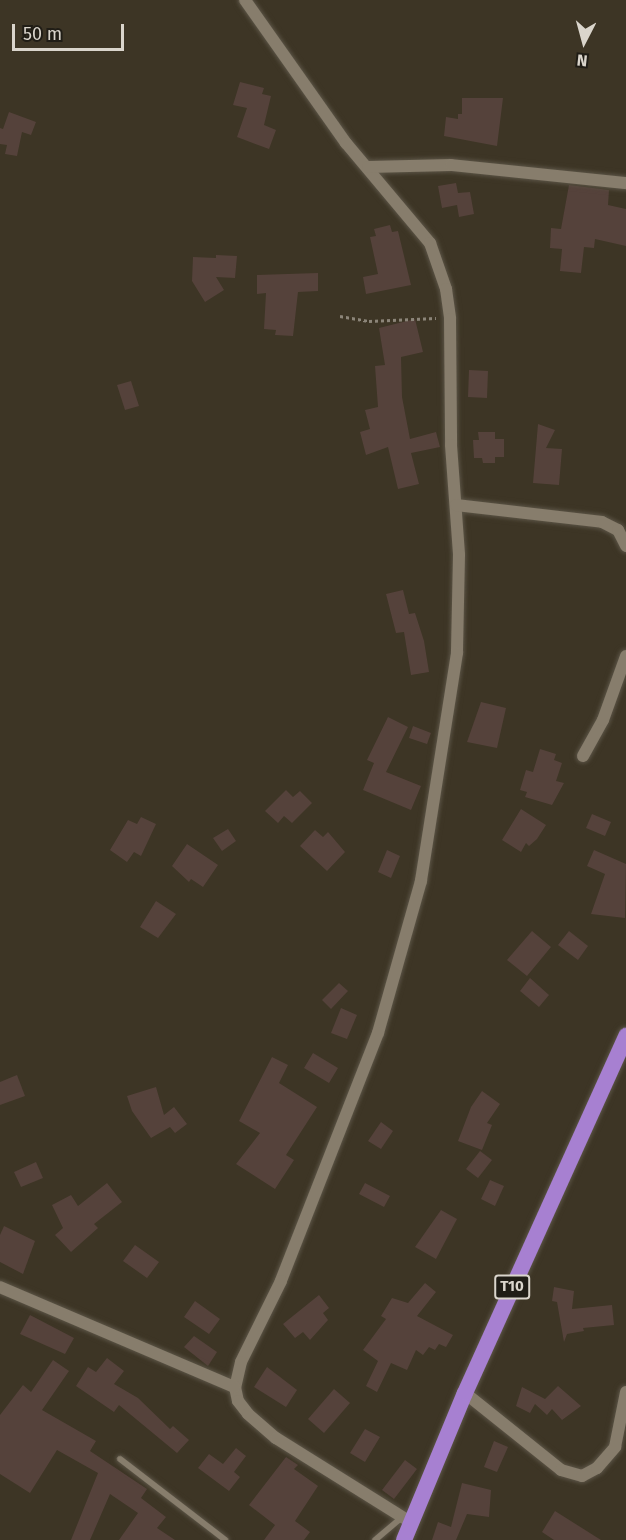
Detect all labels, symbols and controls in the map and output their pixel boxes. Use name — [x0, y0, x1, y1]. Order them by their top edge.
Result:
scale bar — [15, 12, 128, 50]
north arrow — [554, 12, 614, 72]
text: 50 m — [23, 23, 62, 45]
text: N — [576, 50, 588, 70]
road number: T10 — [494, 1275, 530, 1299]

